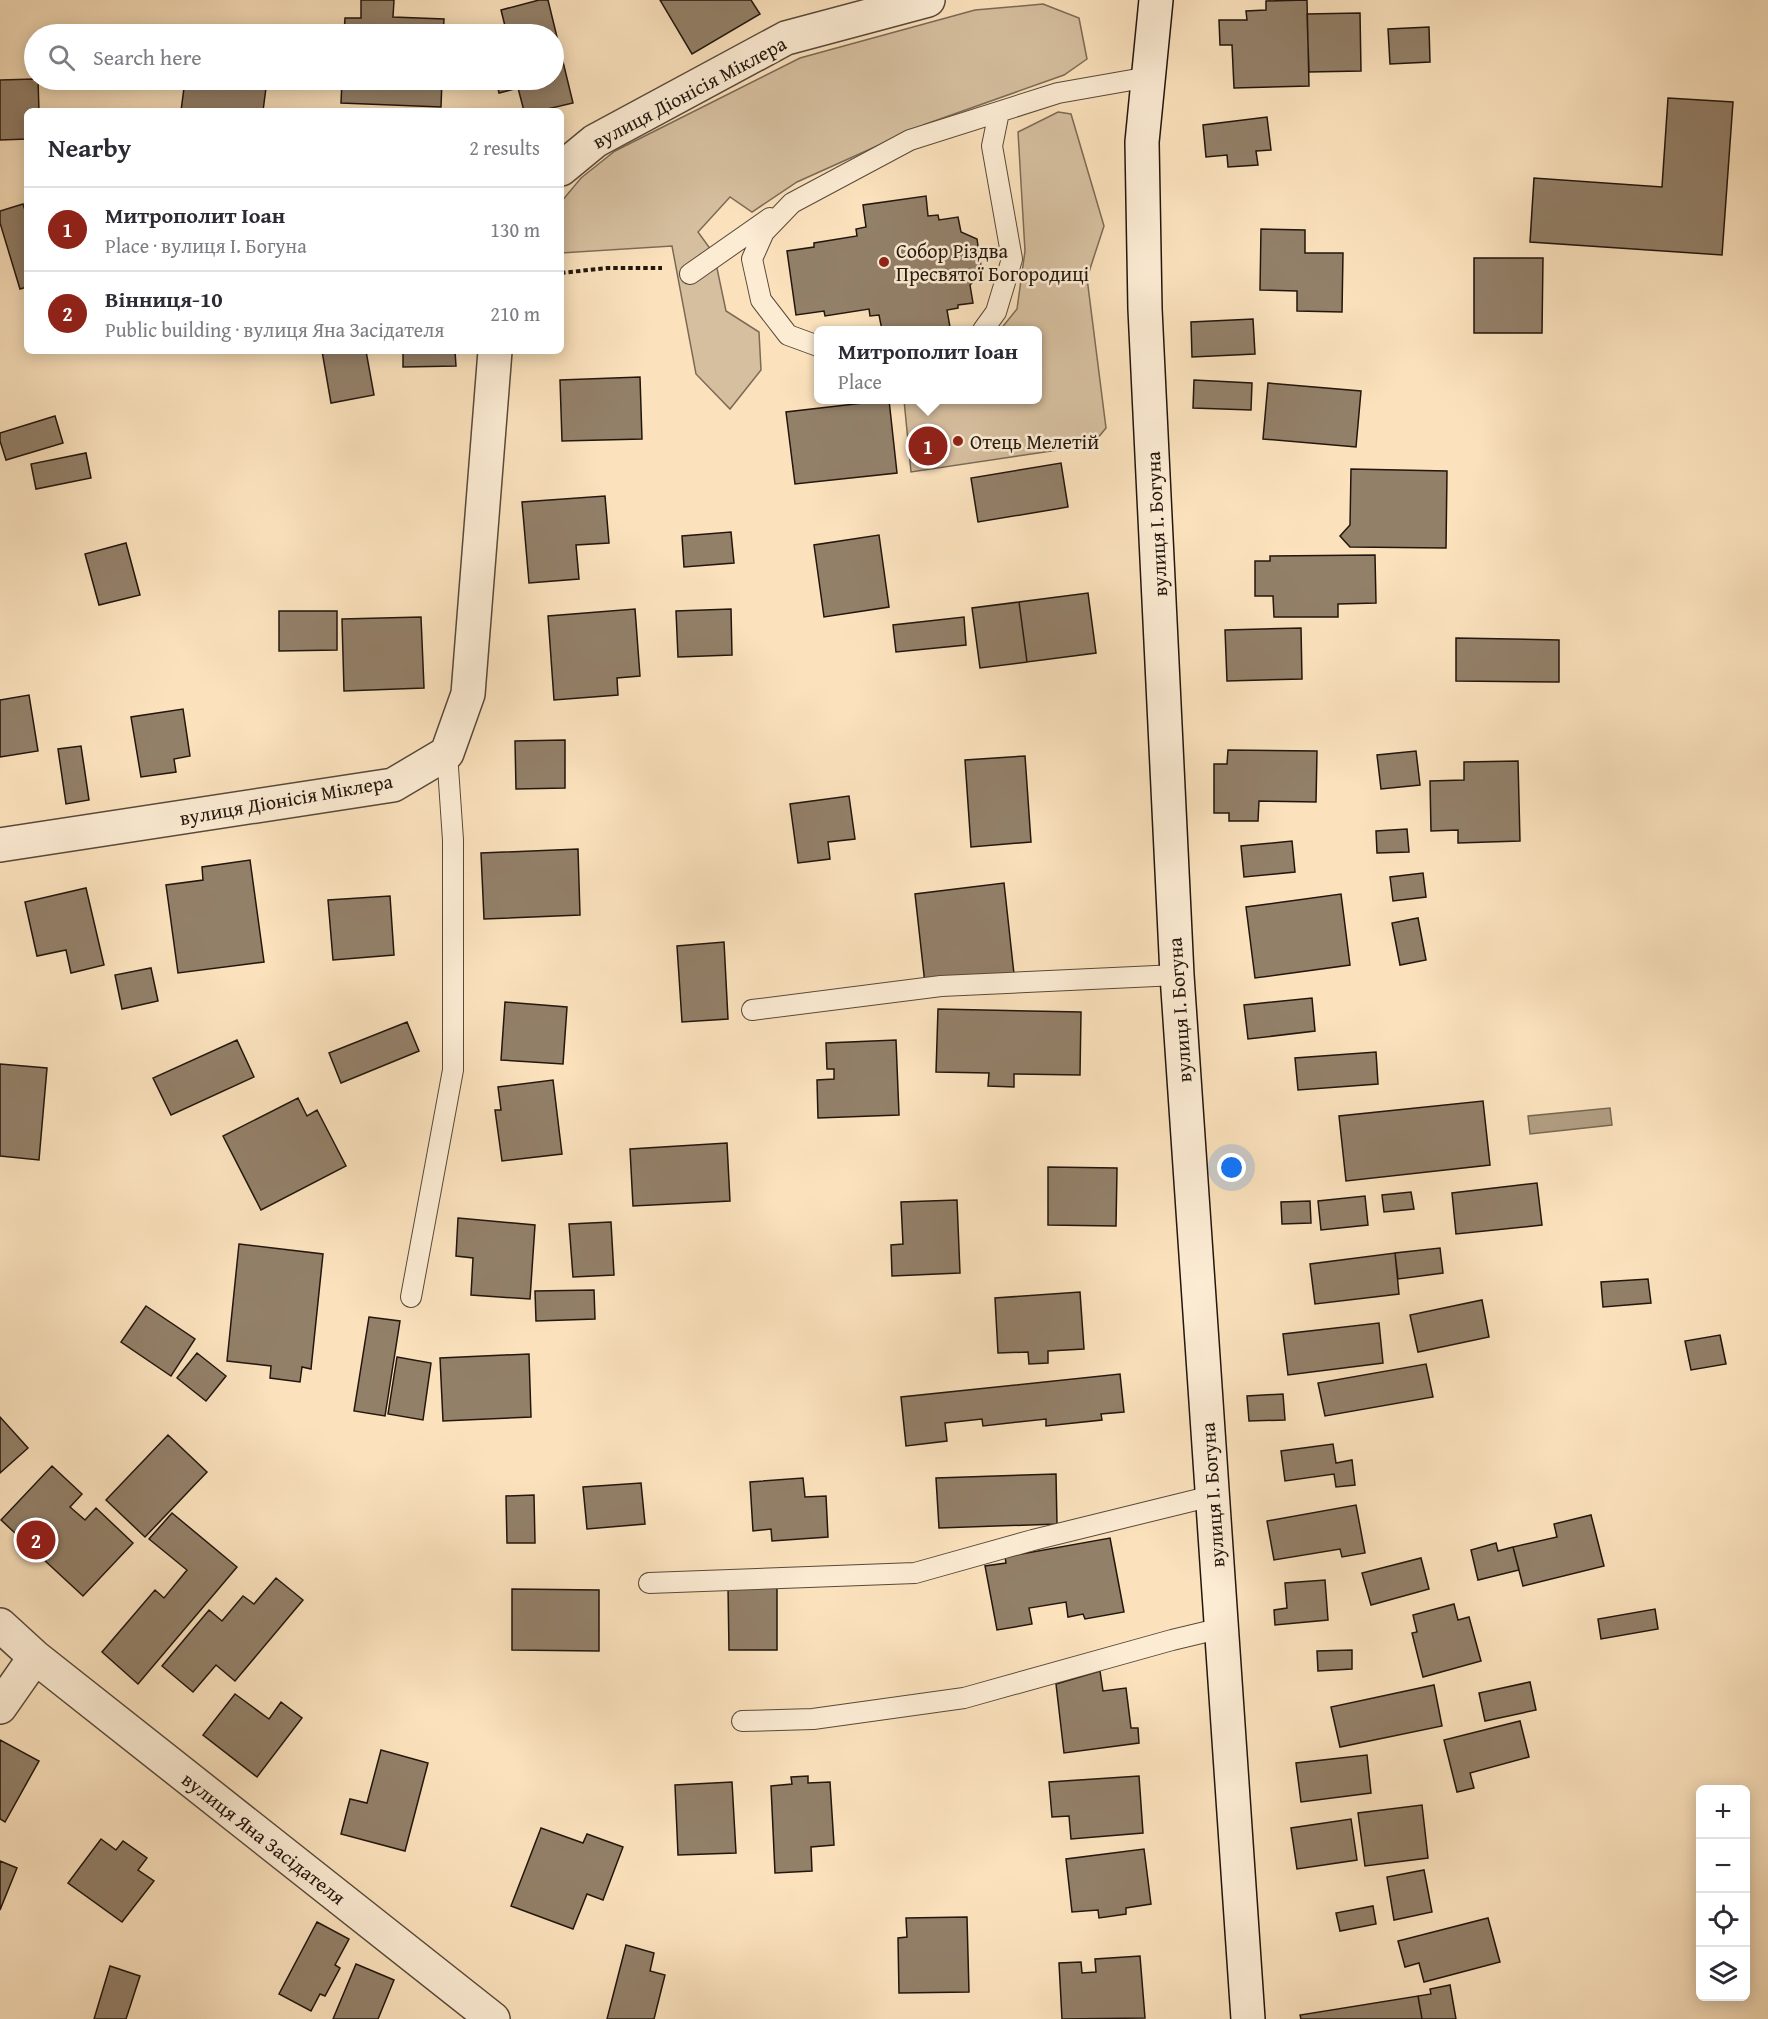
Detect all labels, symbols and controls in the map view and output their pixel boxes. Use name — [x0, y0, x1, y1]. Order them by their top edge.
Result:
search box — [24, 24, 564, 90]
street label: вулиця Діонісія Міклера — [587, 28, 792, 156]
icon: search — [45, 41, 78, 74]
text: Search here — [93, 41, 202, 73]
text: Nearby — [48, 128, 131, 167]
text: 2 results — [469, 133, 540, 162]
text: Митрополит Іоан — [105, 199, 285, 231]
text: 1 — [62, 215, 73, 244]
text: 130 m — [490, 215, 540, 244]
text: Place · вулиця І. Богуна — [105, 231, 307, 260]
place label: Собор Різдва Пресвятої Богородиці — [896, 236, 1090, 288]
marker: Собор Різдва Пресвятої Богородиці — [877, 255, 891, 269]
text: Вінниця-10 — [105, 283, 223, 315]
text: 2 — [62, 299, 73, 328]
text: 210 m — [490, 299, 540, 328]
text: Public building · вулиця Яна Засідателя — [105, 315, 444, 344]
popup — [814, 326, 1042, 404]
text: Митрополит Іоан — [838, 335, 1018, 367]
text: Place — [838, 367, 882, 396]
pin: 1 — [908, 424, 948, 468]
place label: Отець Мелетій — [970, 427, 1099, 456]
marker: Отець Мелетій — [951, 434, 965, 448]
street label: вулиця І. Богуна — [1138, 450, 1174, 597]
street label: вулиця Діонісія Міклера — [177, 766, 395, 832]
street label: вулиця І. Богуна — [1159, 936, 1199, 1084]
your location — [1217, 1153, 1246, 1182]
street label: вулиця І. Богуна — [1192, 1421, 1232, 1569]
pin: 2 — [16, 1518, 56, 1562]
street label: вулиця Яна Засідателя — [176, 1765, 352, 1911]
map controls — [1696, 1785, 1750, 2001]
button: + — [1696, 1785, 1750, 1839]
button: − — [1696, 1839, 1750, 1893]
button: locate — [1696, 1893, 1750, 1947]
button: layers — [1696, 1947, 1750, 2001]

